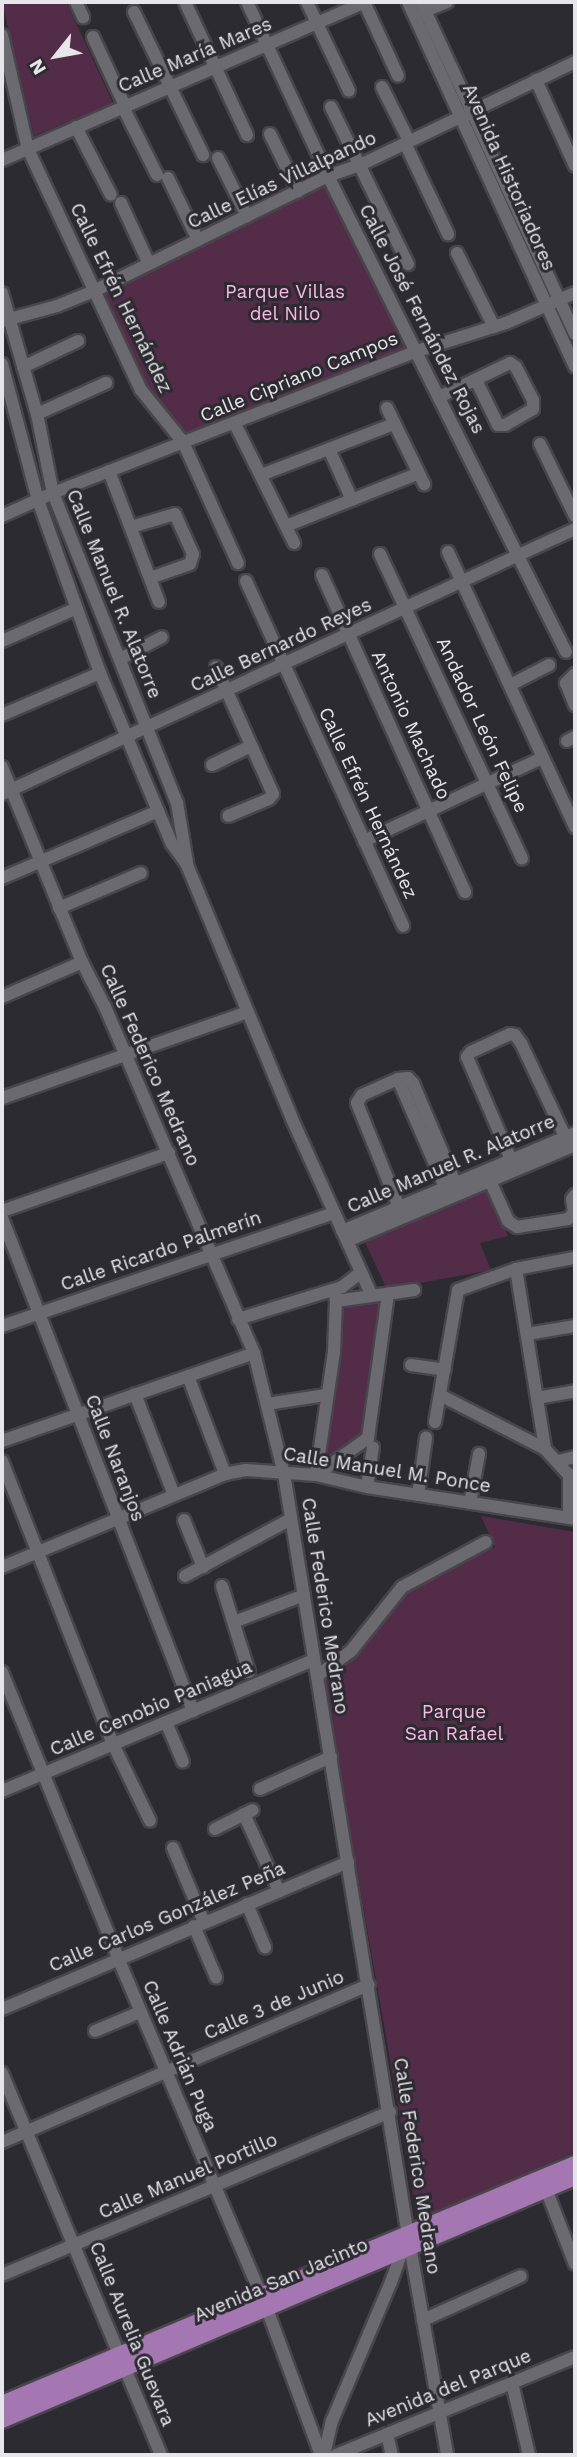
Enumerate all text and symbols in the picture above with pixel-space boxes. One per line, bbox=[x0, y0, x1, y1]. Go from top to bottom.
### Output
street label: Calle María Mares bbox=[115, 12, 275, 98]
north arrow bbox=[21, 21, 91, 91]
text: N bbox=[24, 55, 51, 79]
street label: Avenida Historiadores bbox=[457, 80, 561, 274]
street label: Calle Elías Villalpando bbox=[184, 126, 380, 234]
street label: Calle Efrén Hernández bbox=[65, 199, 177, 397]
street label: Calle José Fernández Rojas bbox=[354, 200, 490, 438]
park label: Parque Villas del Nilo bbox=[225, 281, 345, 325]
street label: Calle Cipriano Campos bbox=[197, 327, 401, 427]
street label: Calle Manuel R. Alatorre bbox=[61, 485, 167, 703]
street label: Calle Bernardo Reyes bbox=[187, 593, 375, 697]
street label: Andador León Felipe bbox=[431, 633, 533, 817]
street label: Antonio Machado bbox=[367, 647, 455, 803]
street label: Calle Efrén Hernández bbox=[314, 704, 422, 902]
street label: Calle Federico Medrano bbox=[95, 960, 205, 1170]
street label: Calle Manuel R. Alatorre bbox=[343, 1110, 559, 1218]
street label: Calle Ricardo Palmerín bbox=[58, 1206, 264, 1296]
street label: Calle Naranjos bbox=[80, 1391, 150, 1525]
street label: Calle Manuel M. Ponce bbox=[281, 1442, 493, 1498]
street label: Calle Federico Medrano bbox=[297, 1496, 353, 1716]
street label: Calle Cenobio Paniagua bbox=[47, 1655, 255, 1761]
park label: Parque San Rafael bbox=[405, 1701, 503, 1745]
street label: Calle Carlos González Peña bbox=[46, 1857, 288, 1977]
street label: Calle 3 de Junio bbox=[200, 1965, 348, 2045]
street label: Calle Adrián Puga bbox=[138, 1976, 222, 2136]
street label: Calle Federico Medrano bbox=[389, 2056, 445, 2276]
street label: Calle Manuel Portillo bbox=[95, 2128, 281, 2224]
street label: Avenida San Jacinto bbox=[190, 2233, 372, 2327]
street label: Calle Aurelia Guevara bbox=[84, 2238, 180, 2430]
street label: Avenida del Parque bbox=[361, 2344, 535, 2432]

